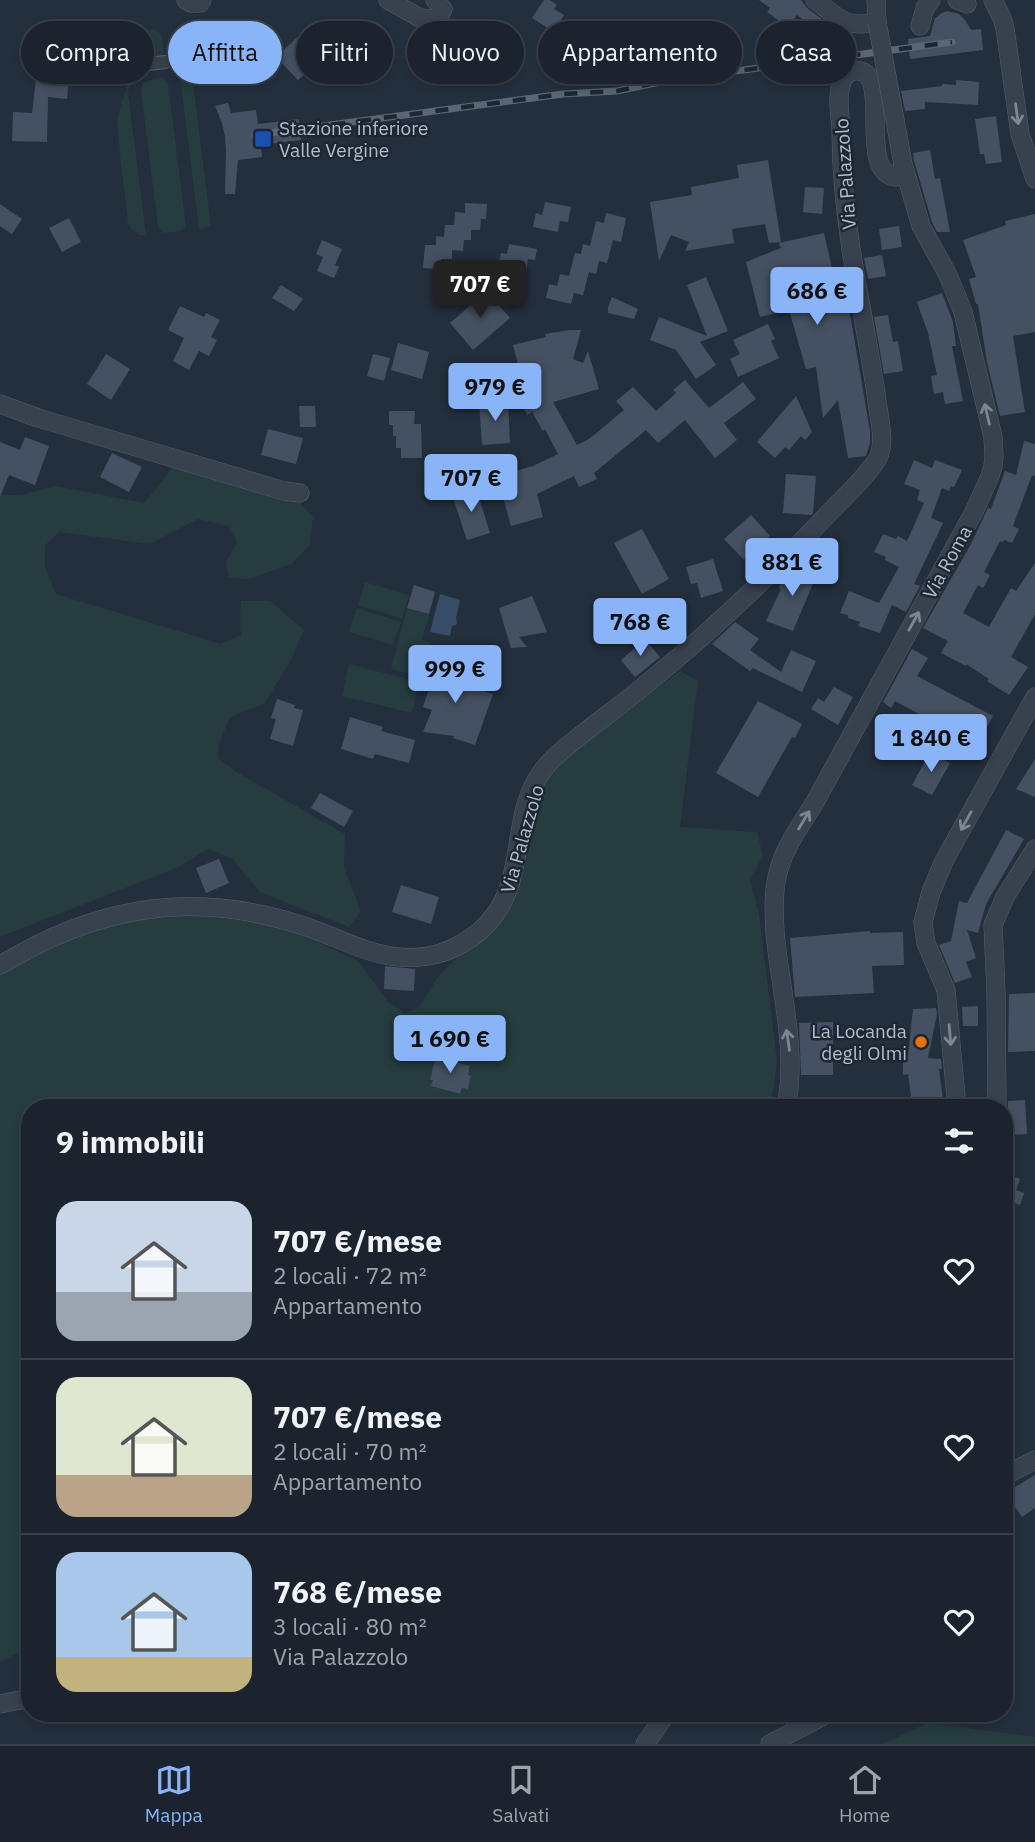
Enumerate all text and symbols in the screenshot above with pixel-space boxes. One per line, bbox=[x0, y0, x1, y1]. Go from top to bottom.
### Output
chip: Compra bbox=[21, 21, 154, 84]
chip: Affitta bbox=[168, 21, 282, 84]
chip: Filtri bbox=[296, 21, 393, 84]
chip: Nuovo bbox=[407, 21, 524, 84]
chip: Appartamento bbox=[538, 21, 742, 84]
chip: Casa bbox=[756, 21, 856, 84]
one-way arrow bbox=[1010, 102, 1023, 125]
place label: Stazione inferiore Valle Vergine bbox=[279, 116, 429, 162]
street label: Via Palazzolo bbox=[829, 117, 861, 231]
marker: Stazione inferiore Valle Vergine bbox=[253, 129, 273, 149]
pin: 707 € bbox=[431, 260, 529, 320]
text: 707 € bbox=[449, 268, 511, 298]
pin: 686 € bbox=[768, 268, 866, 327]
text: 686 € bbox=[786, 275, 848, 305]
pin: 979 € bbox=[446, 364, 544, 423]
text: 979 € bbox=[464, 371, 526, 401]
one-way arrow bbox=[980, 403, 994, 426]
pin: 707 € bbox=[422, 454, 520, 514]
text: 707 € bbox=[440, 462, 502, 492]
street label: Via Roma bbox=[917, 521, 977, 603]
pin: 881 € bbox=[743, 538, 841, 598]
text: 881 € bbox=[761, 546, 823, 576]
pin: 768 € bbox=[591, 598, 689, 658]
text: 768 € bbox=[609, 606, 671, 636]
one-way arrow bbox=[908, 611, 921, 632]
pin: 999 € bbox=[406, 646, 504, 705]
text: 999 € bbox=[424, 653, 486, 683]
pin: 1 840 € bbox=[866, 714, 996, 774]
text: 1 840 € bbox=[891, 722, 971, 752]
street label: Via Palazzolo bbox=[495, 782, 549, 896]
one-way arrow bbox=[797, 811, 811, 831]
one-way arrow bbox=[959, 811, 973, 831]
pin: 1 690 € bbox=[385, 1016, 515, 1075]
place label: La Locanda degli Olmi bbox=[811, 1019, 907, 1065]
text: 1 690 € bbox=[410, 1023, 490, 1053]
one-way arrow bbox=[943, 1023, 956, 1046]
one-way arrow bbox=[782, 1029, 795, 1052]
marker: La Locanda degli Olmi bbox=[913, 1034, 929, 1050]
text: 9 immobili bbox=[56, 1122, 205, 1161]
icon: filters bbox=[940, 1122, 978, 1160]
text: 707 €/mese bbox=[273, 1221, 442, 1260]
icon: home bbox=[112, 1229, 196, 1313]
icon: heart bbox=[940, 1252, 978, 1290]
text: 2 locali · 72 m² bbox=[273, 1260, 427, 1290]
text: Appartamento bbox=[273, 1290, 422, 1320]
text: 707 €/mese bbox=[273, 1397, 442, 1436]
icon: home bbox=[112, 1405, 196, 1489]
icon: heart bbox=[940, 1428, 978, 1466]
text: 2 locali · 70 m² bbox=[273, 1436, 427, 1466]
text: Appartamento bbox=[273, 1466, 422, 1496]
text: 768 €/mese bbox=[273, 1572, 442, 1611]
icon: home bbox=[112, 1580, 196, 1664]
icon: heart bbox=[940, 1603, 978, 1641]
text: 3 locali · 80 m² bbox=[273, 1611, 427, 1641]
text: Via Palazzolo bbox=[273, 1641, 408, 1671]
tab: Mappa bbox=[145, 1761, 203, 1827]
tab: Salvati bbox=[492, 1761, 549, 1827]
tab: Home bbox=[839, 1761, 890, 1827]

